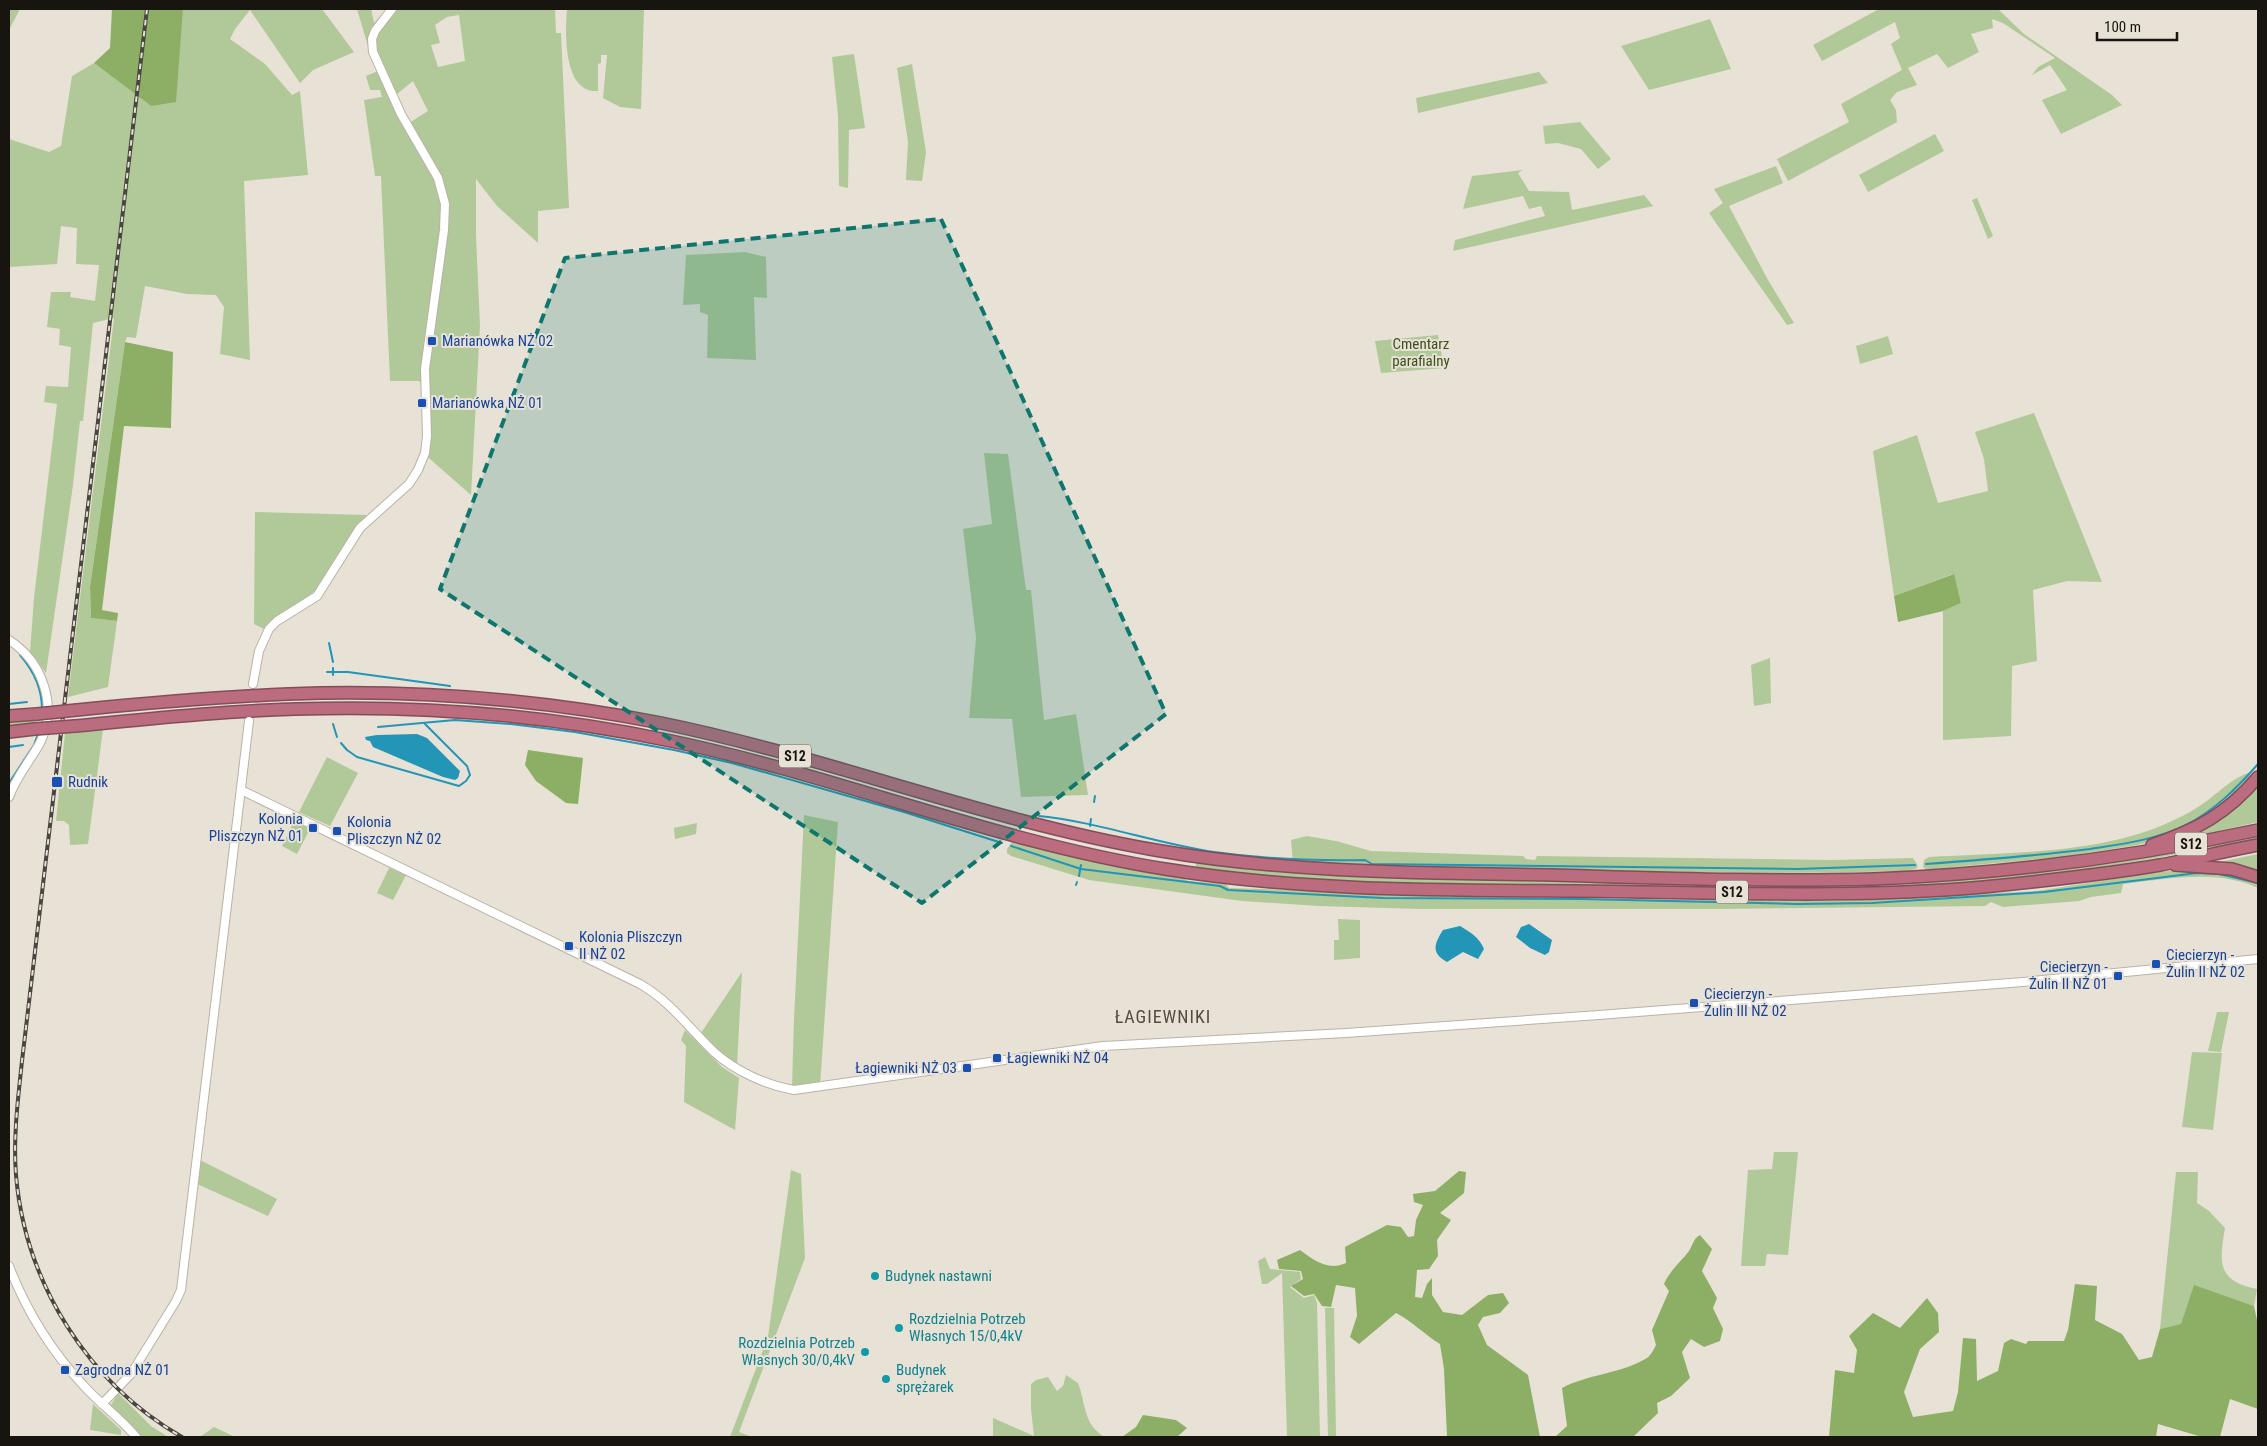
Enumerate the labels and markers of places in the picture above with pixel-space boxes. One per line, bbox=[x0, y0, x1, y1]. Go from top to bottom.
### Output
place label: Marianówka NŻ 02 bbox=[442, 332, 553, 350]
marker: Marianówka NŻ 02 bbox=[426, 335, 438, 347]
place label: Marianówka NŻ 01 bbox=[432, 394, 543, 412]
marker: Marianówka NŻ 01 bbox=[416, 397, 428, 409]
place label: Rudnik bbox=[68, 773, 108, 791]
marker: Rudnik bbox=[50, 775, 64, 789]
place label: Kolonia Pliszczyn NŻ 01 bbox=[209, 810, 303, 845]
place label: Kolonia Pliszczyn NŻ 02 bbox=[347, 813, 441, 848]
marker: Kolonia Pliszczyn NŻ 01 bbox=[307, 822, 319, 834]
marker: Kolonia Pliszczyn NŻ 02 bbox=[331, 825, 343, 837]
place label: Kolonia Pliszczyn II NŻ 02 bbox=[579, 928, 682, 963]
marker: Kolonia Pliszczyn II NŻ 02 bbox=[563, 940, 575, 952]
place label: Ciecierzyn - Żulin II NŻ 02 bbox=[2166, 946, 2245, 981]
place label: Ciecierzyn - Żulin II NŻ 01 bbox=[2029, 958, 2108, 993]
marker: Ciecierzyn - Żulin II NŻ 02 bbox=[2150, 958, 2162, 970]
marker: Ciecierzyn - Żulin II NŻ 01 bbox=[2112, 970, 2124, 982]
place label: Ciecierzyn - Żulin III NŻ 02 bbox=[1704, 985, 1787, 1020]
marker: Ciecierzyn - Żulin III NŻ 02 bbox=[1688, 997, 1700, 1009]
place label: Łagiewniki NŻ 04 bbox=[1007, 1049, 1109, 1067]
marker: Łagiewniki NŻ 04 bbox=[991, 1052, 1003, 1064]
place label: Łagiewniki NŻ 03 bbox=[855, 1059, 957, 1077]
marker: Łagiewniki NŻ 03 bbox=[961, 1062, 973, 1074]
place label: Budynek nastawni bbox=[885, 1267, 992, 1285]
marker: Budynek nastawni bbox=[869, 1270, 881, 1282]
place label: Rozdzielnia Potrzeb Własnych 15/0,4kV bbox=[909, 1310, 1026, 1345]
marker: Rozdzielnia Potrzeb Własnych 15/0,4kV bbox=[893, 1322, 905, 1334]
place label: Rozdzielnia Potrzeb Własnych 30/0,4kV bbox=[738, 1334, 856, 1369]
marker: Rozdzielnia Potrzeb Własnych 30/0,4kV bbox=[859, 1346, 871, 1358]
place label: Zagrodna NŻ 01 bbox=[75, 1361, 170, 1379]
place label: Budynek sprężarek bbox=[896, 1361, 954, 1396]
marker: Zagrodna NŻ 01 bbox=[59, 1364, 71, 1376]
marker: Budynek sprężarek bbox=[880, 1373, 892, 1385]

